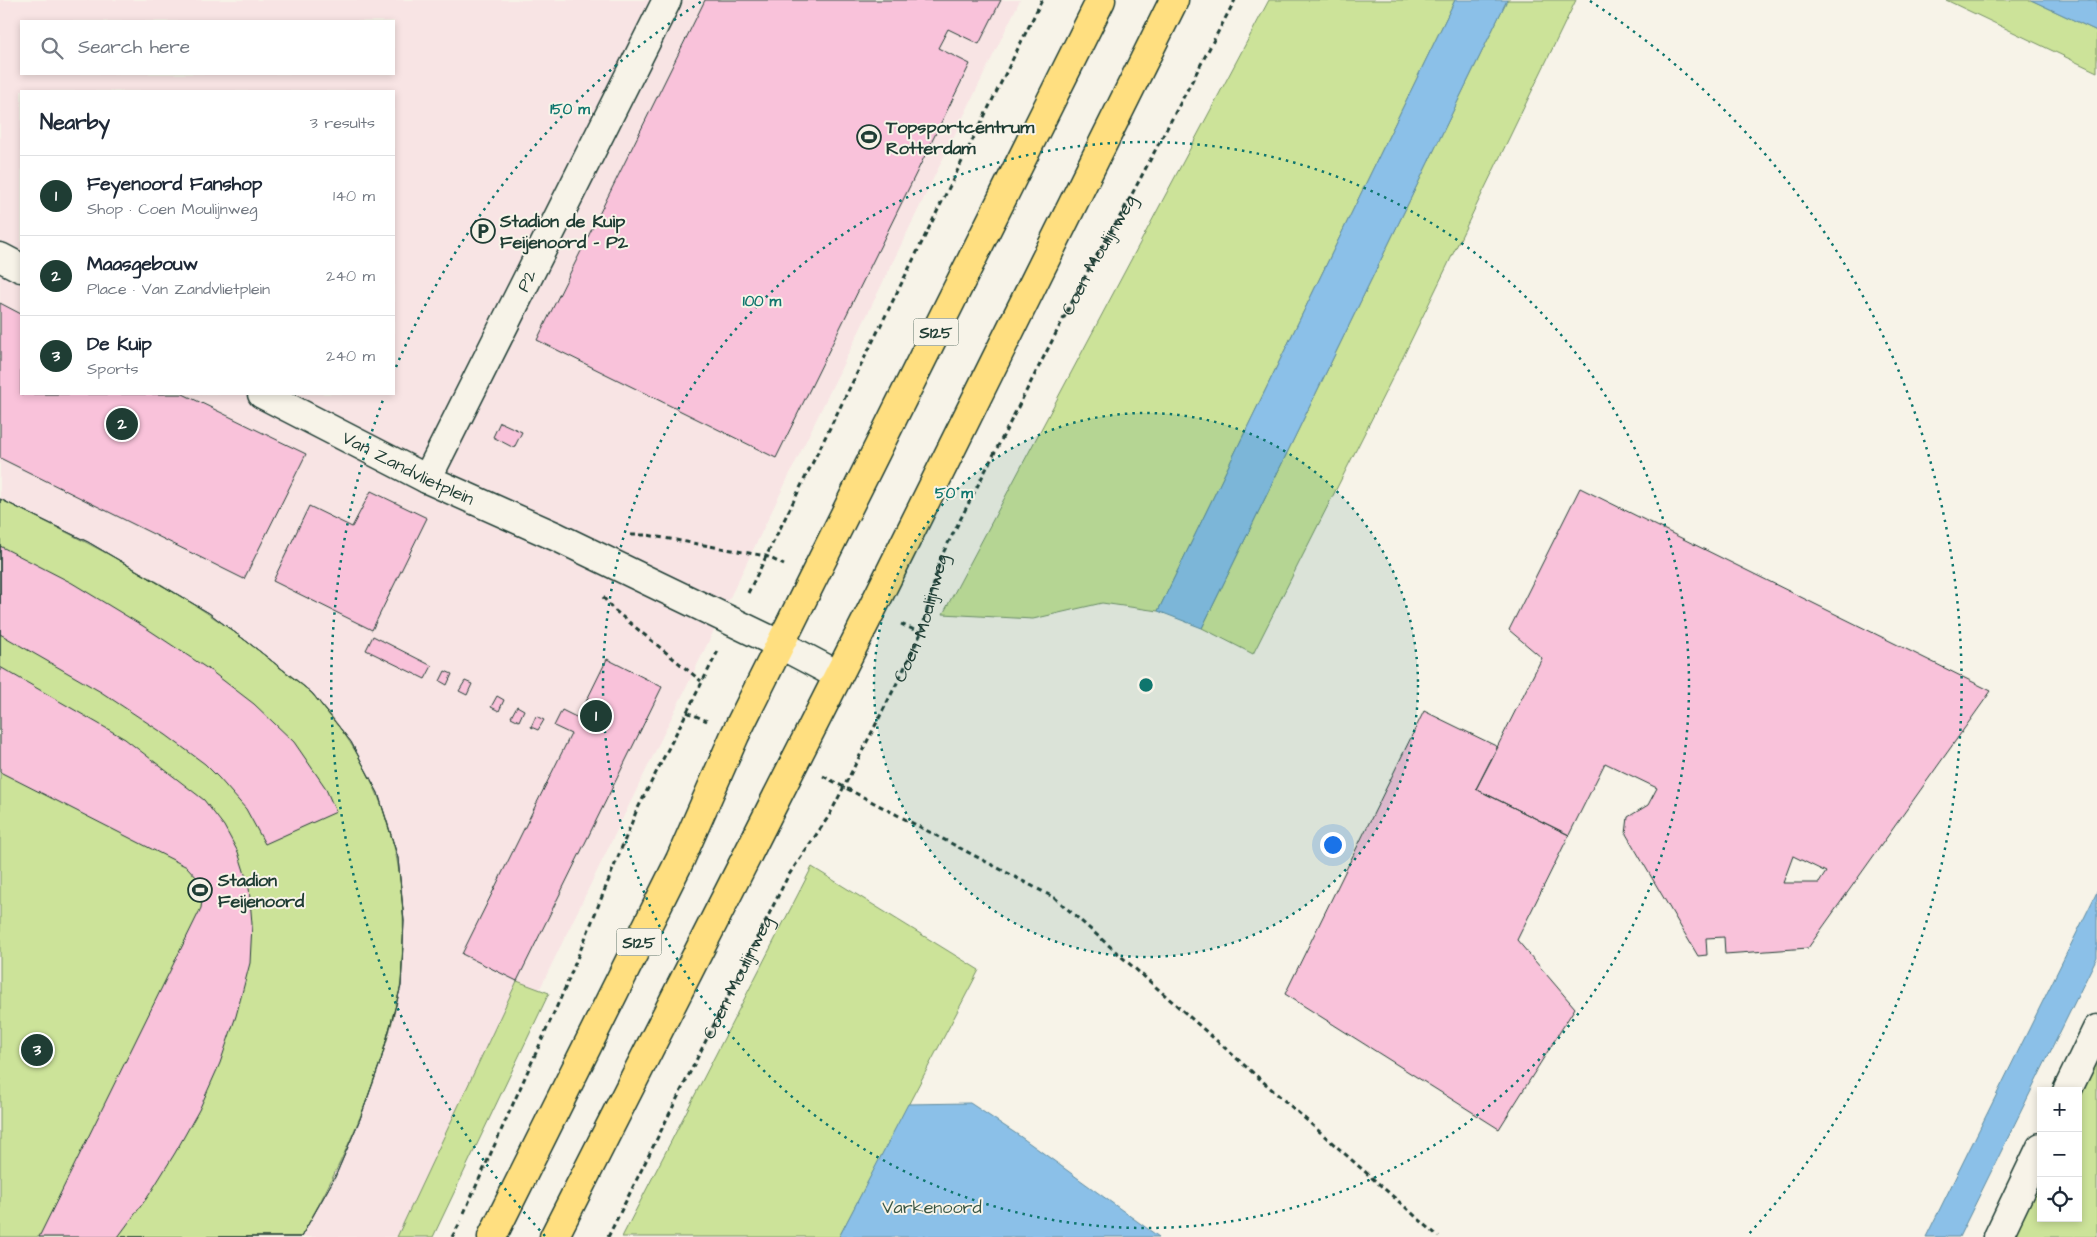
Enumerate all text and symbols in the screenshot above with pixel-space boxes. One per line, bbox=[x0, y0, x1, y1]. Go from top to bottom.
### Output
search box bbox=[20, 20, 395, 75]
icon: search bbox=[38, 34, 66, 62]
text: Search here bbox=[78, 34, 190, 61]
text: 150 m bbox=[550, 99, 590, 120]
text: Nearby bbox=[40, 108, 110, 137]
text: 3 results bbox=[310, 112, 375, 134]
place label: Topsportcentrum Rotterdam bbox=[885, 115, 1035, 161]
sports icon: Topsportcentrum Rotterdam bbox=[856, 124, 882, 150]
text: Feyenoord Fanshop bbox=[87, 171, 262, 198]
text: 1 bbox=[55, 185, 57, 207]
text: 140 m bbox=[333, 185, 375, 207]
street label: Coen Moulijnweg bbox=[1055, 191, 1143, 320]
text: Shop · Coen Moulijnweg bbox=[87, 198, 258, 220]
place label: Stadion de Kuip Feijenoord - P2 bbox=[499, 209, 629, 255]
parking icon: Stadion de Kuip Feijenoord - P2 bbox=[470, 218, 496, 244]
text: Maasgebouw bbox=[87, 251, 198, 278]
text: 2 bbox=[51, 265, 61, 287]
text: 240 m bbox=[326, 265, 375, 287]
street label: P2 bbox=[511, 265, 543, 296]
text: Place · Van Zandvlietplein bbox=[87, 278, 270, 300]
text: 100 m bbox=[743, 291, 782, 312]
road number: S125 bbox=[914, 318, 958, 346]
text: De Kuip bbox=[87, 331, 152, 358]
text: 3 bbox=[52, 345, 60, 367]
text: 240 m bbox=[326, 345, 375, 367]
text: Sports bbox=[87, 358, 139, 380]
pin: 2 bbox=[106, 405, 138, 443]
street label: Van Zandvlietplein bbox=[338, 425, 478, 512]
text: 50 m bbox=[935, 483, 973, 504]
street label: Coen Moulijnweg bbox=[887, 551, 955, 686]
centre of rings bbox=[1137, 676, 1155, 694]
pin: 1 bbox=[580, 697, 612, 735]
your location bbox=[1320, 832, 1346, 858]
place label: Stadion Feijenoord bbox=[217, 868, 305, 914]
sports icon: Stadion Feijenoord bbox=[187, 877, 213, 903]
street label: Coen Moulijnweg bbox=[697, 912, 780, 1043]
road number: S125 bbox=[616, 929, 662, 956]
pin: 3 bbox=[21, 1031, 53, 1069]
map controls bbox=[2037, 1087, 2082, 1222]
button: + bbox=[2037, 1087, 2082, 1132]
button: − bbox=[2037, 1132, 2082, 1177]
button: locate bbox=[2037, 1177, 2082, 1222]
park label: Varkenoord bbox=[882, 1195, 982, 1220]

